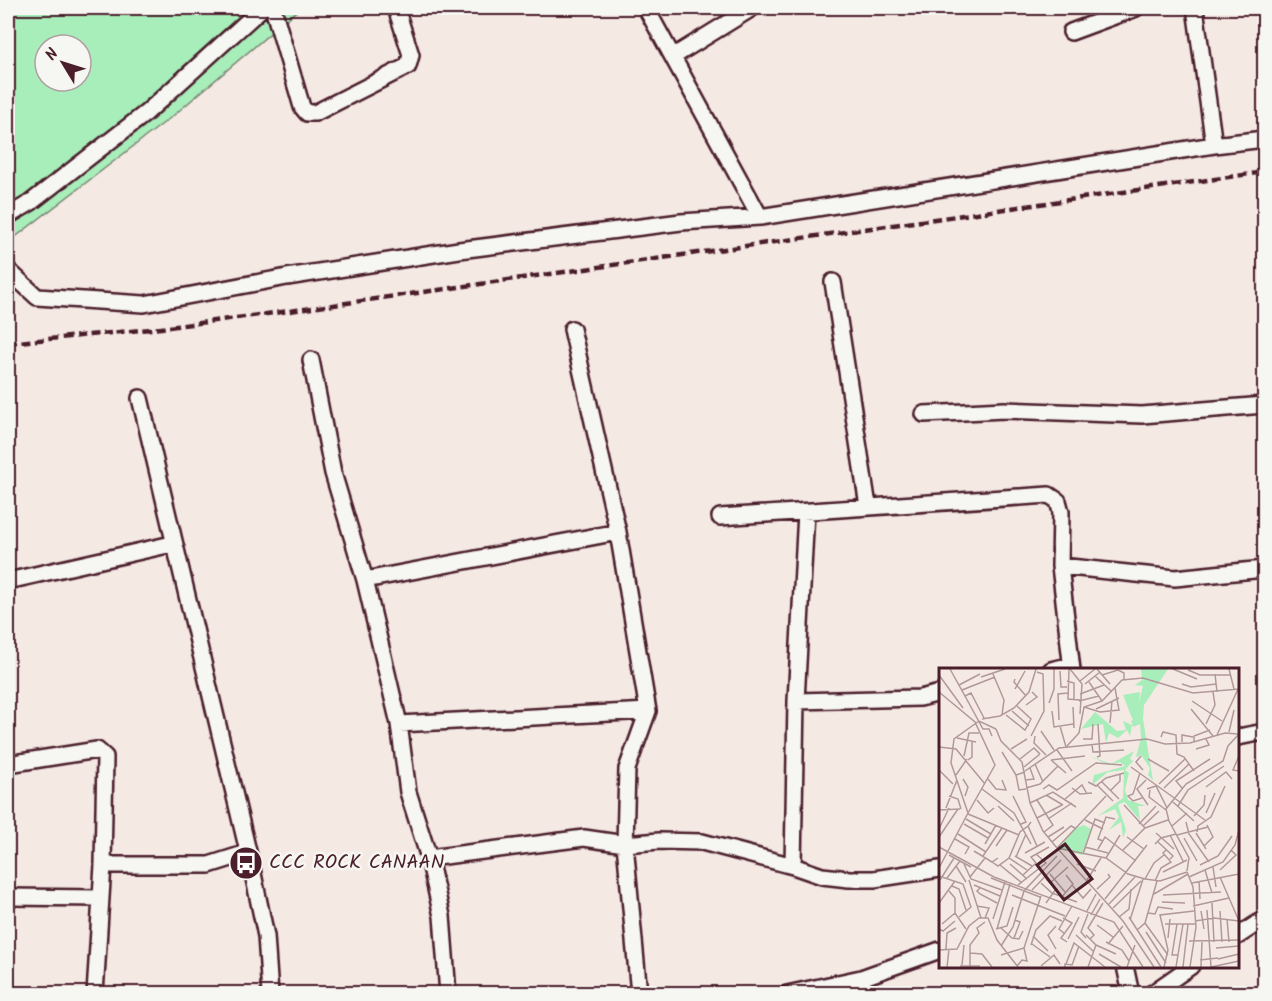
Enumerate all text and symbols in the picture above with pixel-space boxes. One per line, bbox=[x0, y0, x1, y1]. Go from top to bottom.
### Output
north arrow bbox=[33, 33, 93, 93]
text: N bbox=[39, 43, 65, 66]
inset map bbox=[939, 668, 1239, 968]
bus stop icon: CCC ROCK CANAAN bbox=[228, 845, 264, 881]
place label: CCC ROCK CANAAN bbox=[269, 847, 444, 879]

